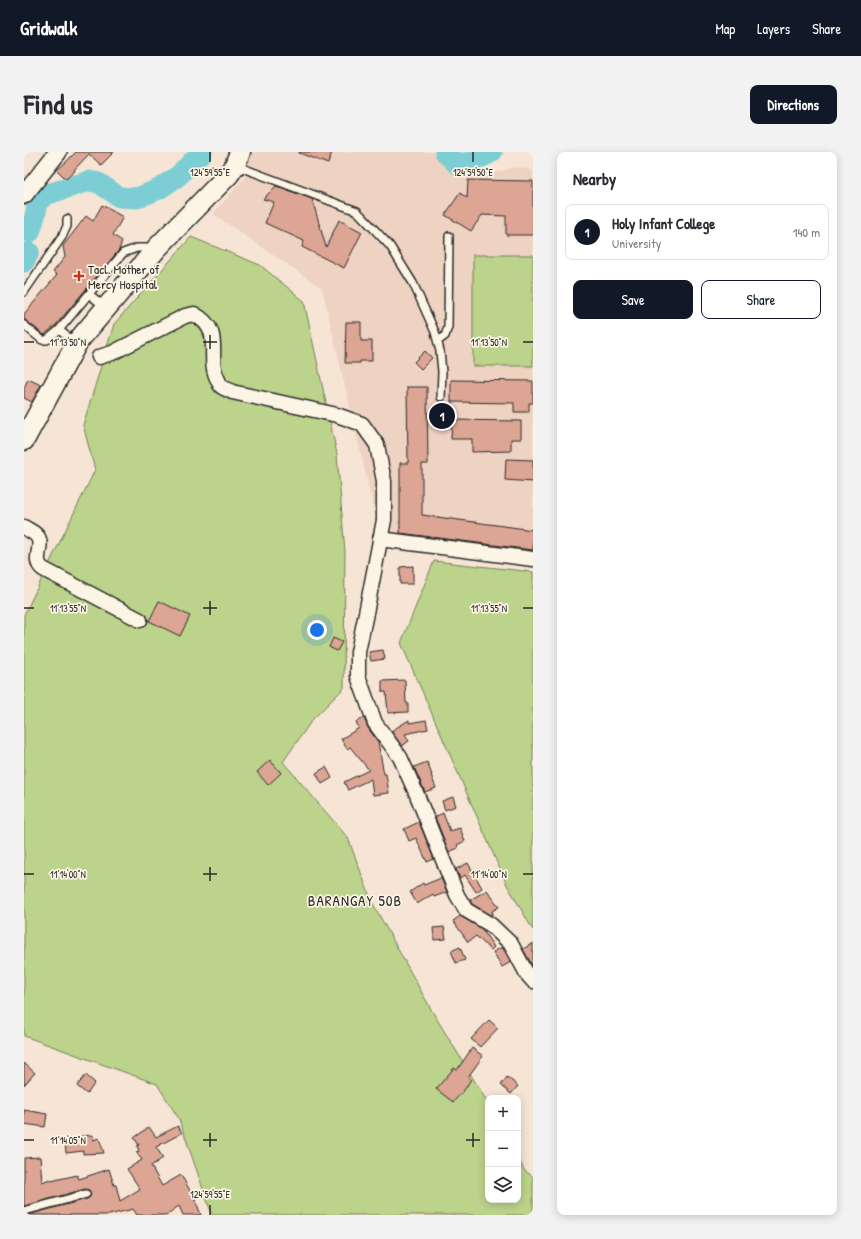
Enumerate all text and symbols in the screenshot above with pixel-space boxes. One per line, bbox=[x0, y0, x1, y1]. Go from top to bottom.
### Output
text: Gridwalk bbox=[20, 15, 77, 41]
text: Map bbox=[715, 19, 735, 38]
text: Layers bbox=[757, 19, 790, 38]
text: Share bbox=[812, 19, 841, 38]
text: Find us bbox=[24, 85, 93, 123]
button: Directions bbox=[750, 85, 837, 124]
text: 124°59'55"E bbox=[190, 166, 230, 179]
text: 124°59'50"E bbox=[453, 166, 494, 179]
text: Nearby bbox=[573, 167, 616, 190]
text: Holy Infant College bbox=[612, 213, 715, 234]
text: 1 bbox=[585, 223, 589, 241]
text: 140 m bbox=[793, 223, 820, 241]
text: University bbox=[612, 234, 661, 252]
place label: Tacl. Mother of Mercy Hospital bbox=[88, 260, 160, 293]
marker: Tacl. Mother of Mercy Hospital bbox=[73, 270, 85, 282]
button: Save bbox=[573, 280, 693, 319]
button: Share bbox=[701, 280, 821, 319]
text: 11°13'50"N bbox=[50, 336, 86, 349]
text: 11°13'50"N bbox=[471, 336, 507, 349]
pin: 1 bbox=[429, 401, 455, 431]
text: 11°13'55"N bbox=[50, 602, 86, 615]
text: 11°13'55"N bbox=[471, 602, 507, 615]
your location bbox=[307, 620, 327, 640]
text: 11°14'00"N bbox=[50, 868, 86, 881]
text: 11°14'00"N bbox=[471, 868, 507, 881]
district label: BARANGAY 50B bbox=[308, 890, 402, 911]
map controls bbox=[485, 1095, 521, 1203]
button: + bbox=[485, 1095, 521, 1131]
button: − bbox=[485, 1131, 521, 1167]
text: 11°14'05"N bbox=[50, 1134, 86, 1147]
button: layers bbox=[485, 1167, 521, 1203]
text: 124°59'55"E bbox=[190, 1188, 230, 1201]

